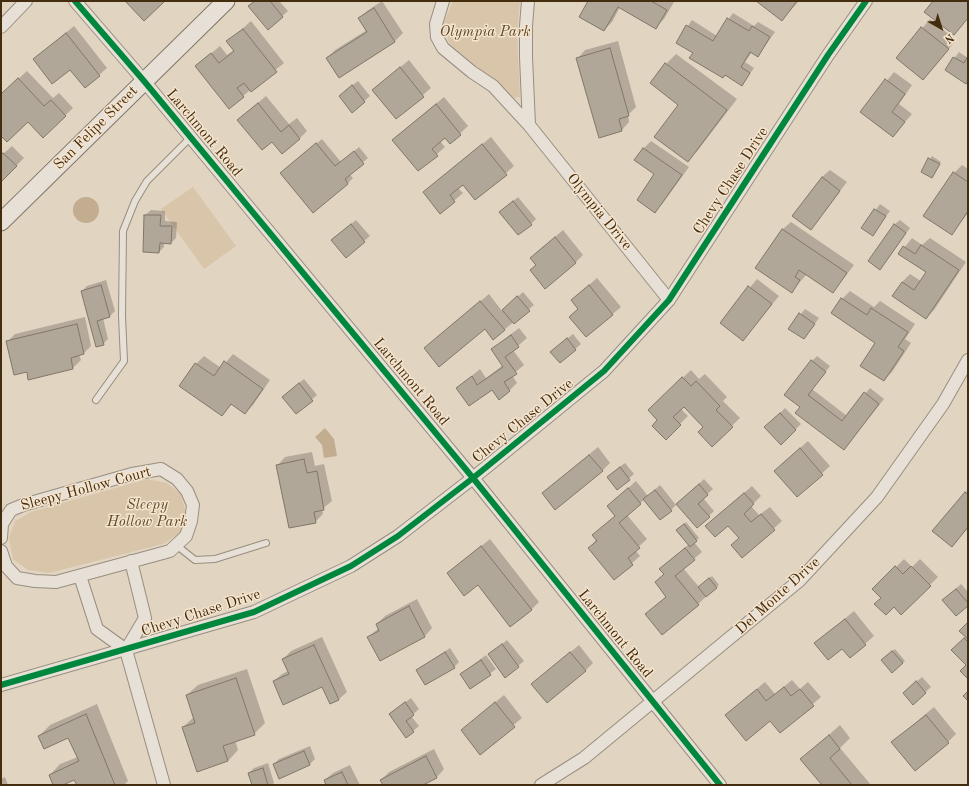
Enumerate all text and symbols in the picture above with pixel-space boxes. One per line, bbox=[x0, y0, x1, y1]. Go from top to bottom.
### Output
north arrow bbox=[921, 8, 961, 48]
park label: Olympia Park bbox=[439, 23, 531, 41]
text: N bbox=[942, 31, 956, 45]
street label: San Felipe Street bbox=[50, 82, 142, 174]
street label: Larchmont Road bbox=[162, 86, 246, 180]
street label: Chevy Chase Drive bbox=[690, 124, 772, 238]
street label: Olympia Drive bbox=[562, 170, 636, 254]
street label: Larchmont Road bbox=[369, 335, 453, 429]
street label: Chevy Chase Drive bbox=[469, 375, 577, 467]
street label: Sleepy Hollow Court bbox=[19, 463, 153, 515]
park label: Sleepy Hollow Park bbox=[107, 496, 187, 531]
street label: Del Monte Drive bbox=[732, 553, 824, 639]
street label: Chevy Chase Drive bbox=[139, 585, 263, 641]
street label: Larchmont Road bbox=[574, 586, 656, 682]

